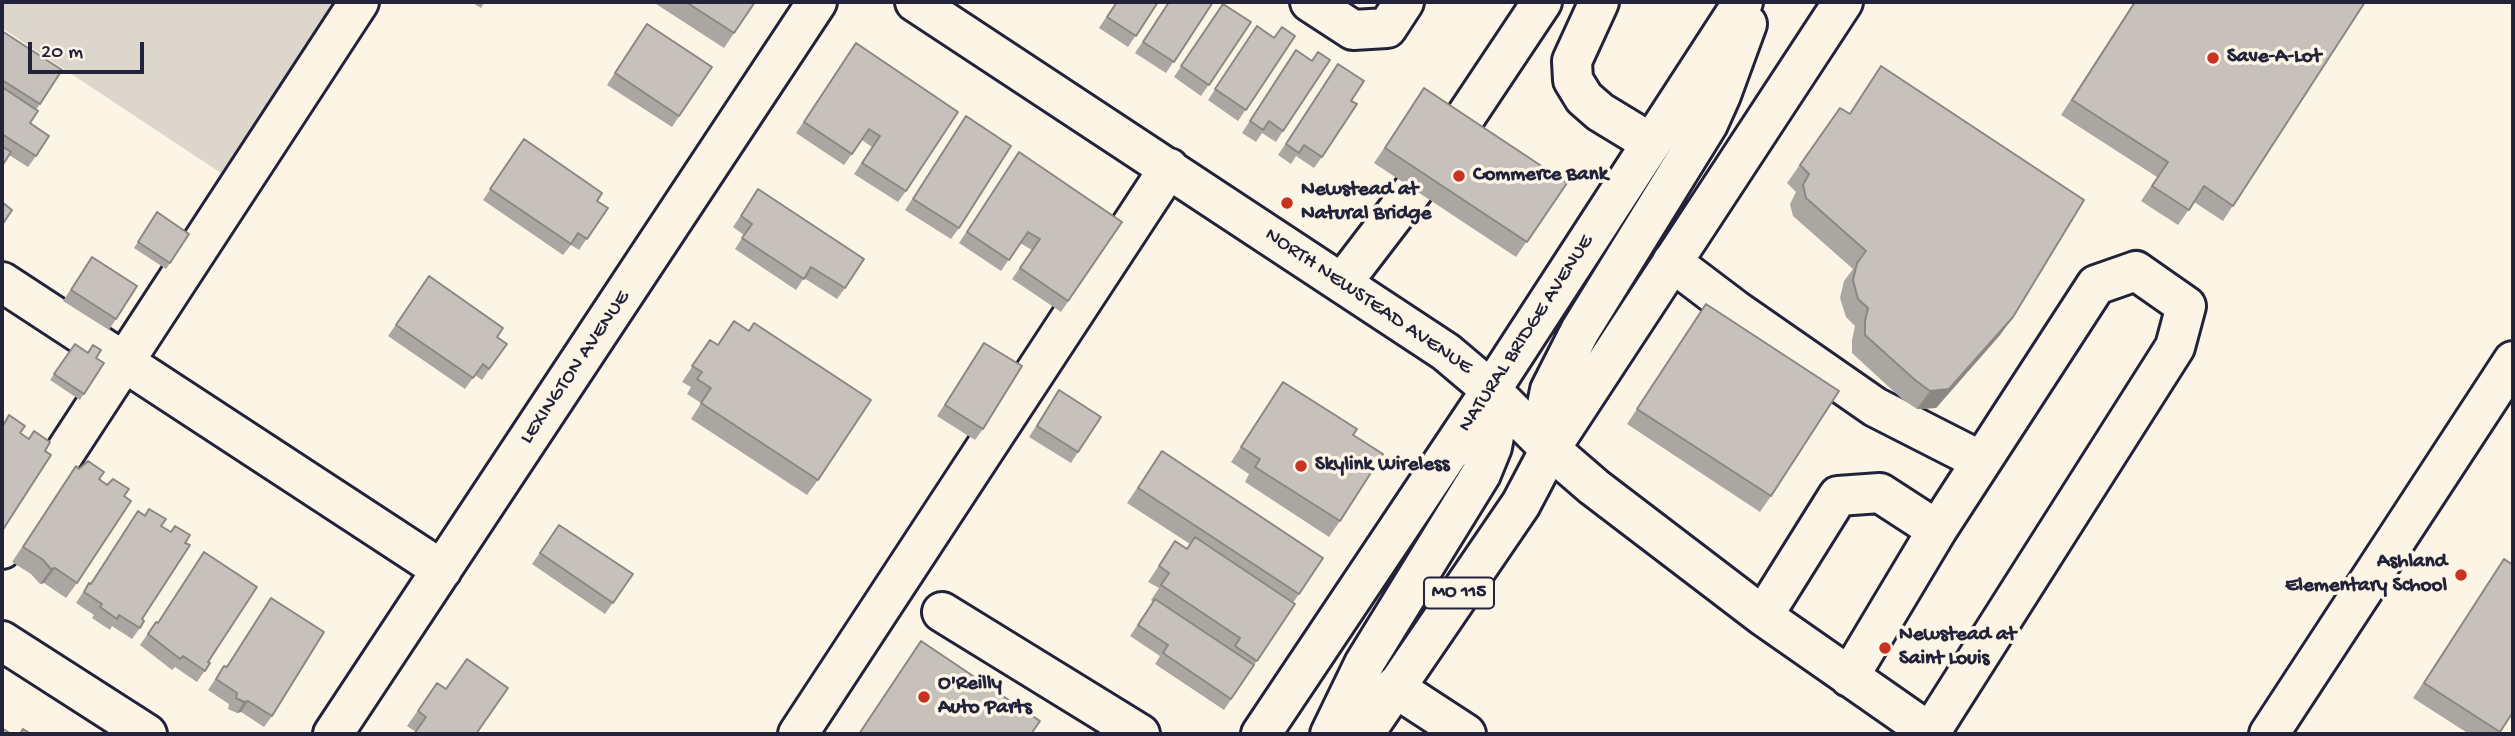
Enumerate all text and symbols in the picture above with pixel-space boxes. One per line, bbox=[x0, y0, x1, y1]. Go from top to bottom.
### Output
scale bar bbox=[32, 28, 147, 72]
text: 20 m bbox=[41, 41, 83, 66]
place label: Save-A-Lot bbox=[2227, 45, 2321, 71]
marker: Save-A-Lot bbox=[2205, 50, 2221, 66]
place label: Commerce Bank bbox=[1473, 163, 1608, 189]
marker: Commerce Bank bbox=[1451, 168, 1467, 184]
place label: Newstead at Natural Bridge bbox=[1301, 178, 1431, 228]
marker: Newstead at Natural Bridge bbox=[1279, 195, 1295, 211]
street label: NORTH NEWSTEAD AVENUE bbox=[1259, 223, 1477, 381]
street label: NATURAL BRIDGE AVENUE bbox=[1454, 231, 1600, 437]
street label: LEXINGTON AVENUE bbox=[515, 287, 637, 449]
place label: Skylink Wireless bbox=[1315, 453, 1450, 479]
marker: Skylink Wireless bbox=[1293, 458, 1309, 474]
place label: Ashland Elementary School bbox=[2285, 550, 2447, 600]
marker: Ashland Elementary School bbox=[2453, 567, 2469, 583]
road number: MO 115 bbox=[1424, 578, 1494, 608]
place label: Newstead at Saint Louis bbox=[1899, 623, 2016, 673]
marker: Newstead at Saint Louis bbox=[1877, 640, 1893, 656]
place label: O'Reilly Auto Parts bbox=[938, 672, 1032, 722]
marker: O'Reilly Auto Parts bbox=[916, 689, 932, 705]

